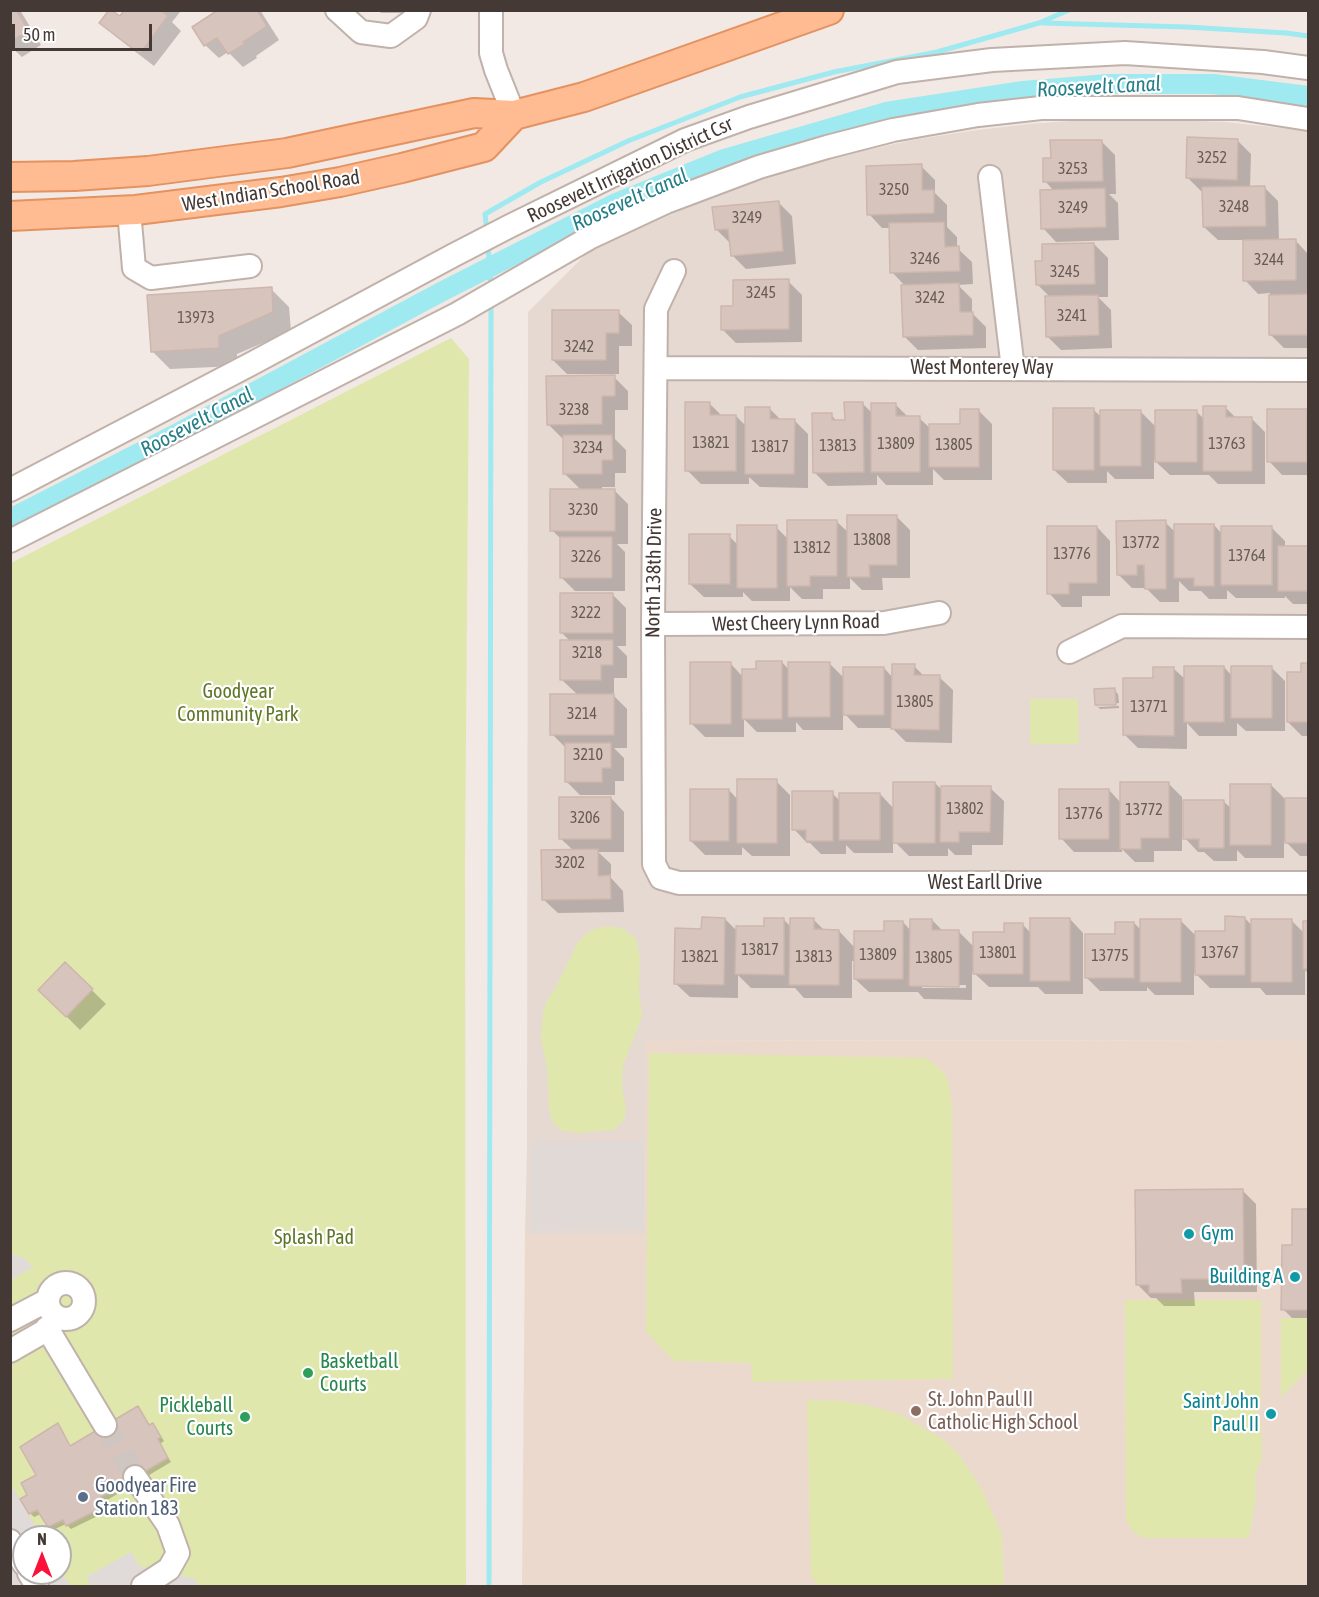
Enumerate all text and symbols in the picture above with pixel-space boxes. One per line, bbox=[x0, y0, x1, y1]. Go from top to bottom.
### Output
scale bar bbox=[15, 12, 154, 50]
text: 50 m bbox=[23, 24, 55, 45]
water label: Roosevelt Canal bbox=[1036, 71, 1162, 103]
street label: Roosevelt Irrigation District Csr bbox=[523, 112, 737, 228]
house number: 3252 bbox=[1197, 148, 1227, 168]
house number: 3253 bbox=[1058, 159, 1088, 179]
water label: Roosevelt Canal bbox=[568, 163, 692, 237]
street label: West Indian School Road bbox=[180, 165, 362, 217]
house number: 3250 bbox=[879, 180, 909, 200]
house number: 3248 bbox=[1219, 197, 1249, 217]
house number: 3249 bbox=[1058, 198, 1088, 218]
house number: 3249 bbox=[732, 208, 762, 228]
house number: 3246 bbox=[910, 249, 940, 269]
house number: 3244 bbox=[1254, 250, 1284, 270]
house number: 3245 bbox=[1050, 262, 1080, 282]
house number: 3245 bbox=[746, 283, 776, 303]
house number: 3242 bbox=[915, 288, 945, 308]
house number: 3241 bbox=[1057, 306, 1087, 326]
house number: 13973 bbox=[177, 308, 215, 328]
house number: 3242 bbox=[564, 337, 594, 357]
street label: West Monterey Way bbox=[911, 356, 1053, 380]
water label: Roosevelt Canal bbox=[136, 382, 258, 462]
house number: 3238 bbox=[559, 400, 589, 420]
house number: 13821 bbox=[692, 433, 730, 453]
house number: 13809 bbox=[877, 434, 915, 454]
house number: 13763 bbox=[1208, 434, 1246, 454]
house number: 13805 bbox=[935, 435, 973, 455]
house number: 13813 bbox=[819, 436, 857, 456]
house number: 13817 bbox=[751, 437, 789, 457]
house number: 3234 bbox=[573, 438, 603, 458]
house number: 3230 bbox=[568, 500, 598, 520]
street label: North 138th Drive bbox=[641, 508, 667, 638]
house number: 13808 bbox=[853, 530, 891, 550]
house number: 13772 bbox=[1122, 533, 1160, 553]
house number: 13812 bbox=[793, 538, 831, 558]
house number: 13776 bbox=[1053, 544, 1091, 564]
house number: 13764 bbox=[1228, 546, 1266, 566]
house number: 3226 bbox=[571, 547, 601, 567]
house number: 3222 bbox=[571, 603, 601, 623]
street label: West Cheery Lynn Road bbox=[712, 610, 880, 636]
house number: 3218 bbox=[572, 643, 602, 663]
park label: Goodyear Community Park bbox=[177, 680, 299, 727]
house number: 13805 bbox=[896, 692, 934, 712]
house number: 13771 bbox=[1130, 697, 1168, 717]
house number: 3214 bbox=[567, 704, 597, 724]
house number: 3210 bbox=[573, 745, 603, 765]
house number: 13802 bbox=[946, 799, 984, 819]
house number: 13772 bbox=[1125, 800, 1163, 820]
house number: 13776 bbox=[1065, 804, 1103, 824]
house number: 3206 bbox=[570, 808, 600, 828]
house number: 3202 bbox=[555, 853, 585, 873]
street label: West Earll Drive bbox=[928, 871, 1042, 895]
house number: 13817 bbox=[741, 940, 779, 960]
house number: 13801 bbox=[979, 943, 1017, 963]
house number: 13767 bbox=[1201, 943, 1239, 963]
house number: 13809 bbox=[859, 945, 897, 965]
house number: 13775 bbox=[1091, 946, 1129, 966]
house number: 13821 bbox=[681, 947, 719, 967]
house number: 13813 bbox=[795, 947, 833, 967]
house number: 13805 bbox=[915, 948, 953, 968]
place label: Gym bbox=[1201, 1222, 1234, 1246]
park label: Splash Pad bbox=[274, 1226, 354, 1250]
marker: Gym bbox=[1182, 1227, 1196, 1241]
place label: Building A bbox=[1209, 1265, 1283, 1289]
marker: Building A bbox=[1288, 1270, 1302, 1284]
place label: Basketball Courts bbox=[320, 1350, 398, 1397]
marker: Basketball Courts bbox=[301, 1366, 315, 1380]
place label: St. John Paul II Catholic High School bbox=[928, 1388, 1078, 1435]
place label: Saint John Paul II bbox=[1183, 1390, 1259, 1437]
place label: Pickleball Courts bbox=[159, 1394, 233, 1441]
marker: St. John Paul II Catholic High School bbox=[909, 1404, 923, 1418]
marker: Saint John Paul II bbox=[1264, 1407, 1278, 1421]
marker: Pickleball Courts bbox=[238, 1410, 252, 1424]
place label: Goodyear Fire Station 183 bbox=[95, 1474, 197, 1521]
marker: Goodyear Fire Station 183 bbox=[76, 1490, 90, 1504]
north arrow bbox=[12, 1525, 72, 1585]
text: N bbox=[37, 1530, 47, 1548]

